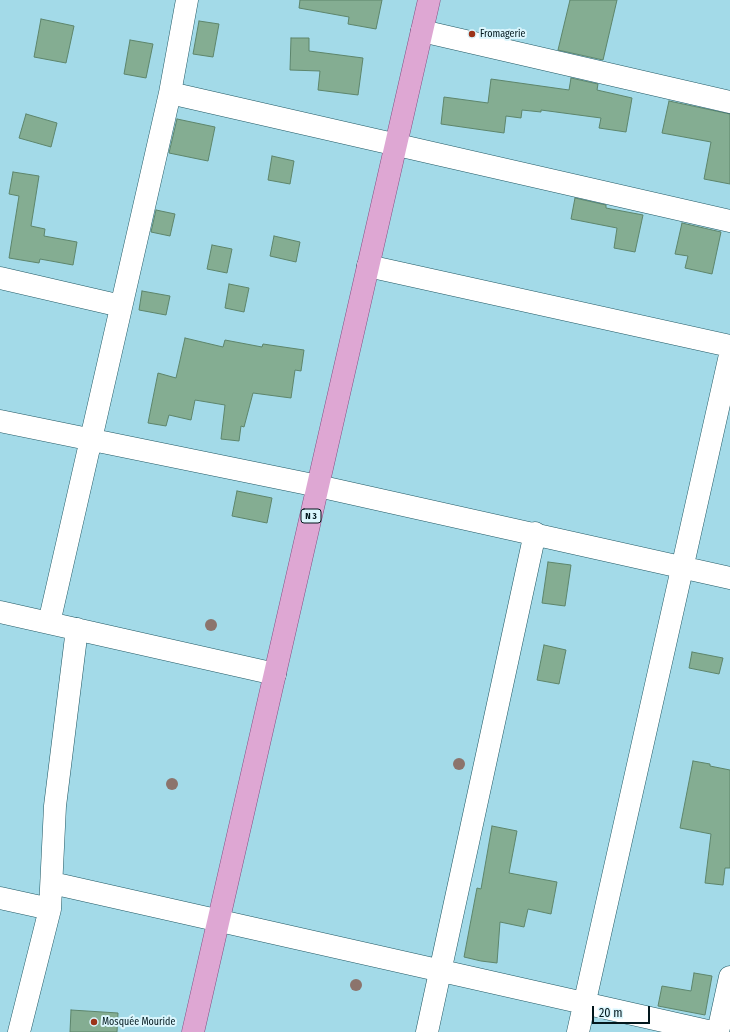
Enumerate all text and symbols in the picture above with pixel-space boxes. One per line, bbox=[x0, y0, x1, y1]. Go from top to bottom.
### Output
place label: Fromagerie bbox=[480, 28, 525, 40]
marker: Fromagerie bbox=[467, 29, 477, 39]
road number: N 3 bbox=[301, 509, 321, 523]
scale bar bbox=[594, 998, 652, 1024]
text: 20 m bbox=[599, 1006, 623, 1020]
place label: Mosquée Mouride bbox=[102, 1016, 175, 1028]
marker: Mosquée Mouride bbox=[89, 1017, 99, 1027]

